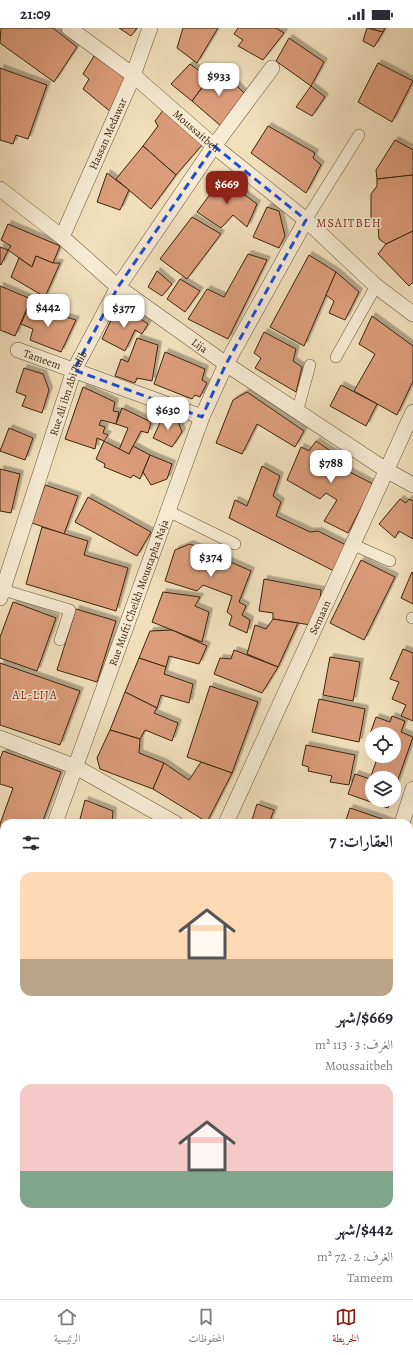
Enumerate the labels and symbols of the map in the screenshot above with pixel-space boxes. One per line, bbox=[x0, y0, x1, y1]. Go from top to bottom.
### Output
pin: $933 bbox=[195, 63, 243, 97]
street label: Hassan Medawar bbox=[86, 95, 131, 172]
street label: Moussaitbeh bbox=[170, 106, 223, 156]
pin: $669 bbox=[203, 171, 251, 205]
district label: MSAITBEH bbox=[316, 215, 382, 231]
pin: $442 bbox=[24, 294, 72, 328]
pin: $377 bbox=[100, 295, 148, 329]
street label: Lija bbox=[188, 335, 211, 357]
street label: Tameem bbox=[21, 346, 63, 373]
street label: Rue Ali ibn Abi Talib bbox=[46, 348, 91, 438]
pin: $630 bbox=[144, 397, 192, 431]
pin: $788 bbox=[307, 450, 355, 484]
street label: Rue Mufti Cheikh Moustapha Naja bbox=[105, 517, 173, 668]
pin: $374 bbox=[187, 544, 235, 578]
street label: Semaan bbox=[306, 598, 334, 637]
district label: AL-LIJA bbox=[11, 687, 58, 703]

